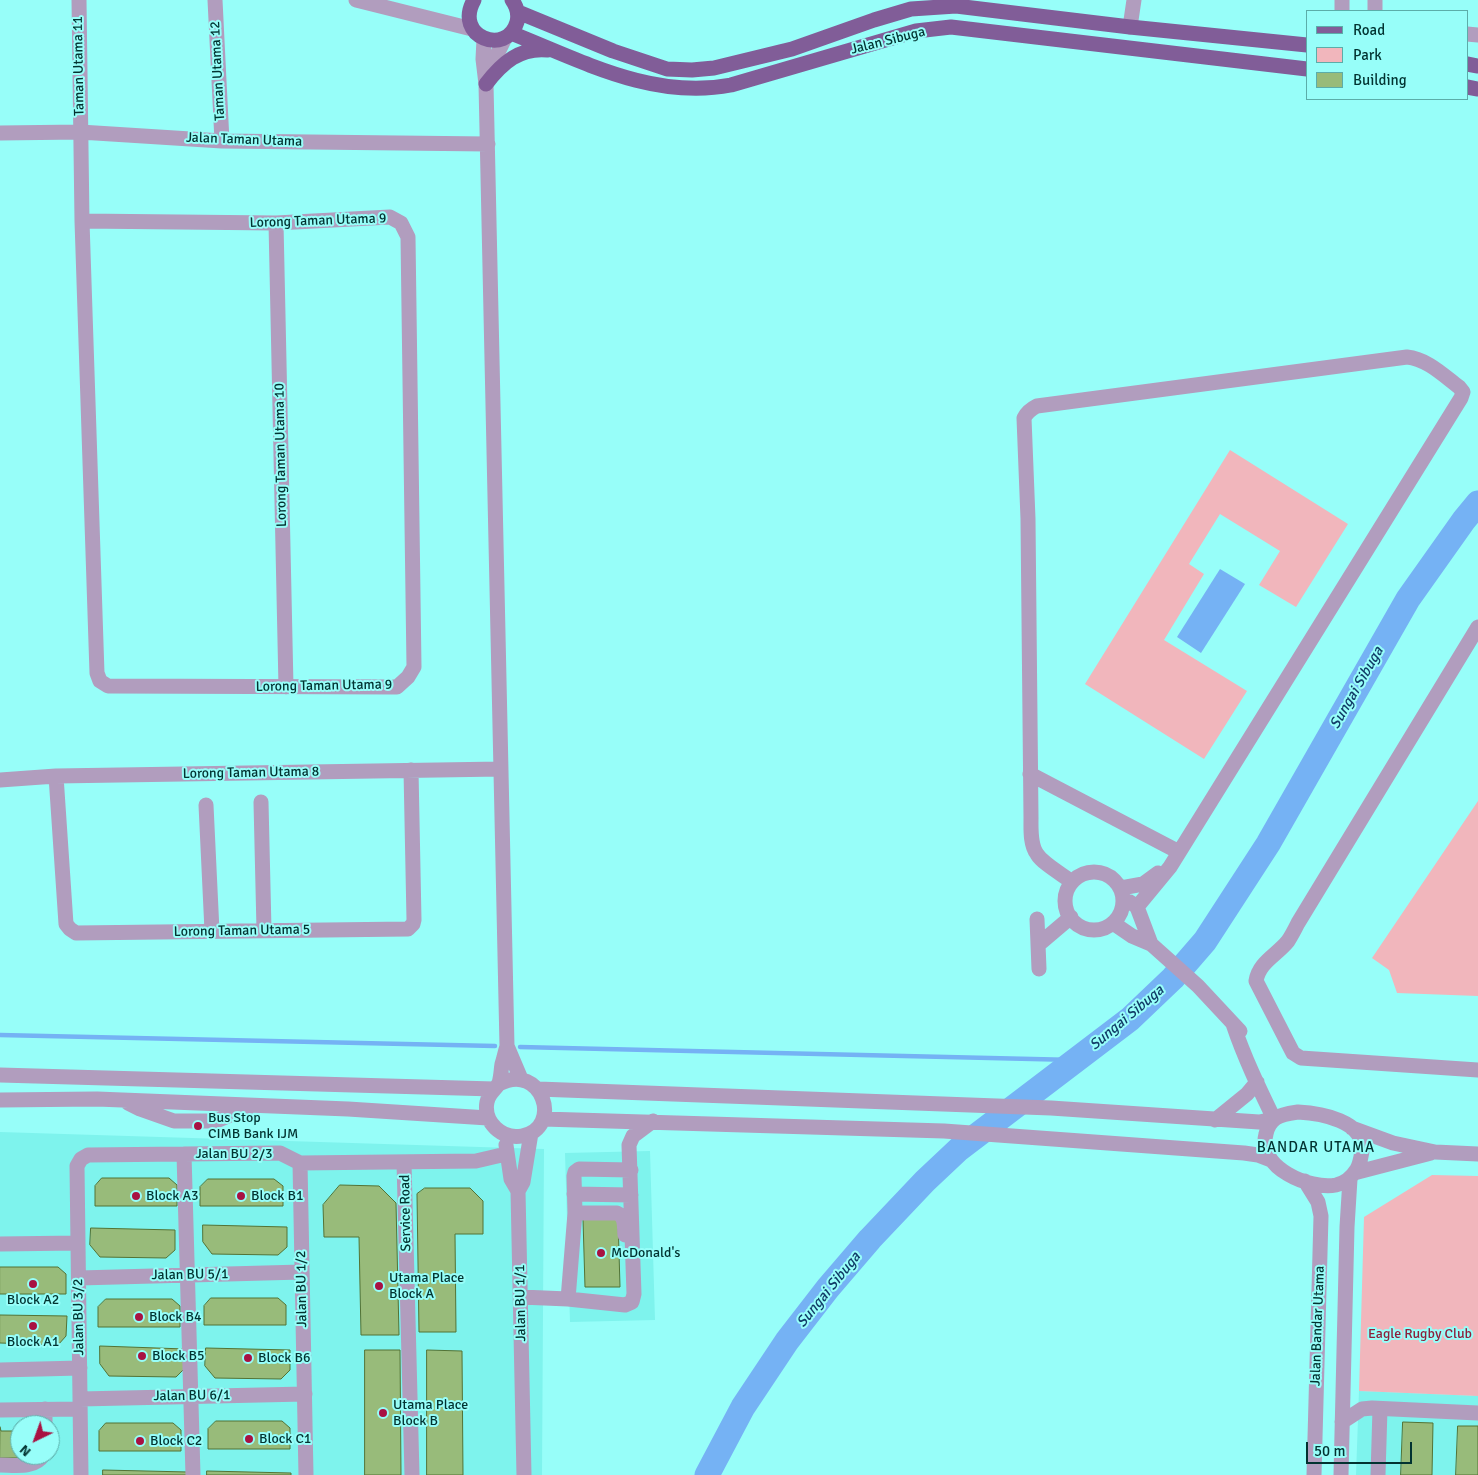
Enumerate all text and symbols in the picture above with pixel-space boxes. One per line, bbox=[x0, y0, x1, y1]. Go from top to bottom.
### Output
legend bbox=[1306, 10, 1468, 100]
street label: Taman Utama 11 bbox=[70, 16, 88, 116]
street label: Taman Utama 12 bbox=[207, 21, 229, 121]
text: Road bbox=[1353, 21, 1385, 39]
street label: Jalan Sibuga bbox=[849, 24, 927, 58]
text: Park bbox=[1353, 46, 1382, 64]
text: Building bbox=[1353, 71, 1407, 89]
street label: Jalan Taman Utama bbox=[185, 130, 303, 150]
street label: Lorong Taman Utama 9 bbox=[249, 210, 387, 232]
street label: Lorong Taman Utama 10 bbox=[271, 383, 291, 527]
water label: Sungai Sibuga bbox=[1326, 644, 1388, 732]
street label: Lorong Taman Utama 9 bbox=[256, 676, 392, 696]
street label: Lorong Taman Utama 8 bbox=[183, 763, 319, 783]
street label: Lorong Taman Utama 5 bbox=[174, 921, 310, 941]
water label: Sungai Sibuga bbox=[1086, 982, 1168, 1054]
place label: Bus Stop CIMB Bank IJM bbox=[208, 1110, 298, 1142]
marker: Bus Stop CIMB Bank IJM bbox=[192, 1120, 204, 1132]
district label: BANDAR UTAMA bbox=[1255, 1139, 1377, 1157]
street label: Jalan BU 2/3 bbox=[196, 1146, 272, 1162]
street label: Service Road bbox=[397, 1174, 415, 1252]
place label: Block A3 bbox=[146, 1188, 199, 1204]
place label: Block B1 bbox=[251, 1188, 303, 1204]
marker: Block A3 bbox=[130, 1190, 142, 1202]
marker: Block B1 bbox=[235, 1190, 247, 1202]
place label: McDonald's bbox=[611, 1245, 680, 1261]
marker: McDonald's bbox=[595, 1247, 607, 1259]
water label: Sungai Sibuga bbox=[793, 1249, 865, 1331]
street label: Jalan BU 1/2 bbox=[293, 1250, 311, 1328]
street label: Jalan BU 1/1 bbox=[512, 1264, 530, 1342]
street label: Jalan Bandar Utama bbox=[1308, 1265, 1328, 1387]
street label: Jalan BU 5/1 bbox=[151, 1266, 229, 1284]
place label: Utama Place Block A bbox=[389, 1270, 464, 1302]
marker: Block A2 bbox=[27, 1278, 39, 1290]
street label: Jalan BU 3/2 bbox=[70, 1278, 88, 1356]
marker: Utama Place Block A bbox=[373, 1280, 385, 1292]
place label: Block A2 bbox=[7, 1292, 59, 1308]
place label: Block B4 bbox=[149, 1309, 201, 1325]
marker: Block B4 bbox=[133, 1311, 145, 1323]
marker: Block A1 bbox=[27, 1320, 39, 1332]
park label: Eagle Rugby Club bbox=[1368, 1326, 1472, 1342]
place label: Block A1 bbox=[7, 1334, 59, 1350]
place label: Block B5 bbox=[152, 1348, 204, 1364]
marker: Block B5 bbox=[136, 1350, 148, 1362]
place label: Block B6 bbox=[258, 1350, 310, 1366]
marker: Block B6 bbox=[242, 1352, 254, 1364]
street label: Jalan BU 6/1 bbox=[153, 1387, 231, 1405]
place label: Utama Place Block B bbox=[393, 1397, 468, 1430]
marker: Utama Place Block B bbox=[377, 1407, 389, 1419]
north arrow bbox=[10, 1415, 60, 1465]
place label: Block C1 bbox=[259, 1431, 311, 1447]
scale bar bbox=[1308, 1432, 1414, 1464]
place label: Block C2 bbox=[150, 1433, 202, 1449]
marker: Block C1 bbox=[243, 1433, 255, 1445]
marker: Block C2 bbox=[134, 1435, 146, 1447]
text: N bbox=[16, 1441, 35, 1460]
text: 50 m bbox=[1314, 1442, 1345, 1460]

